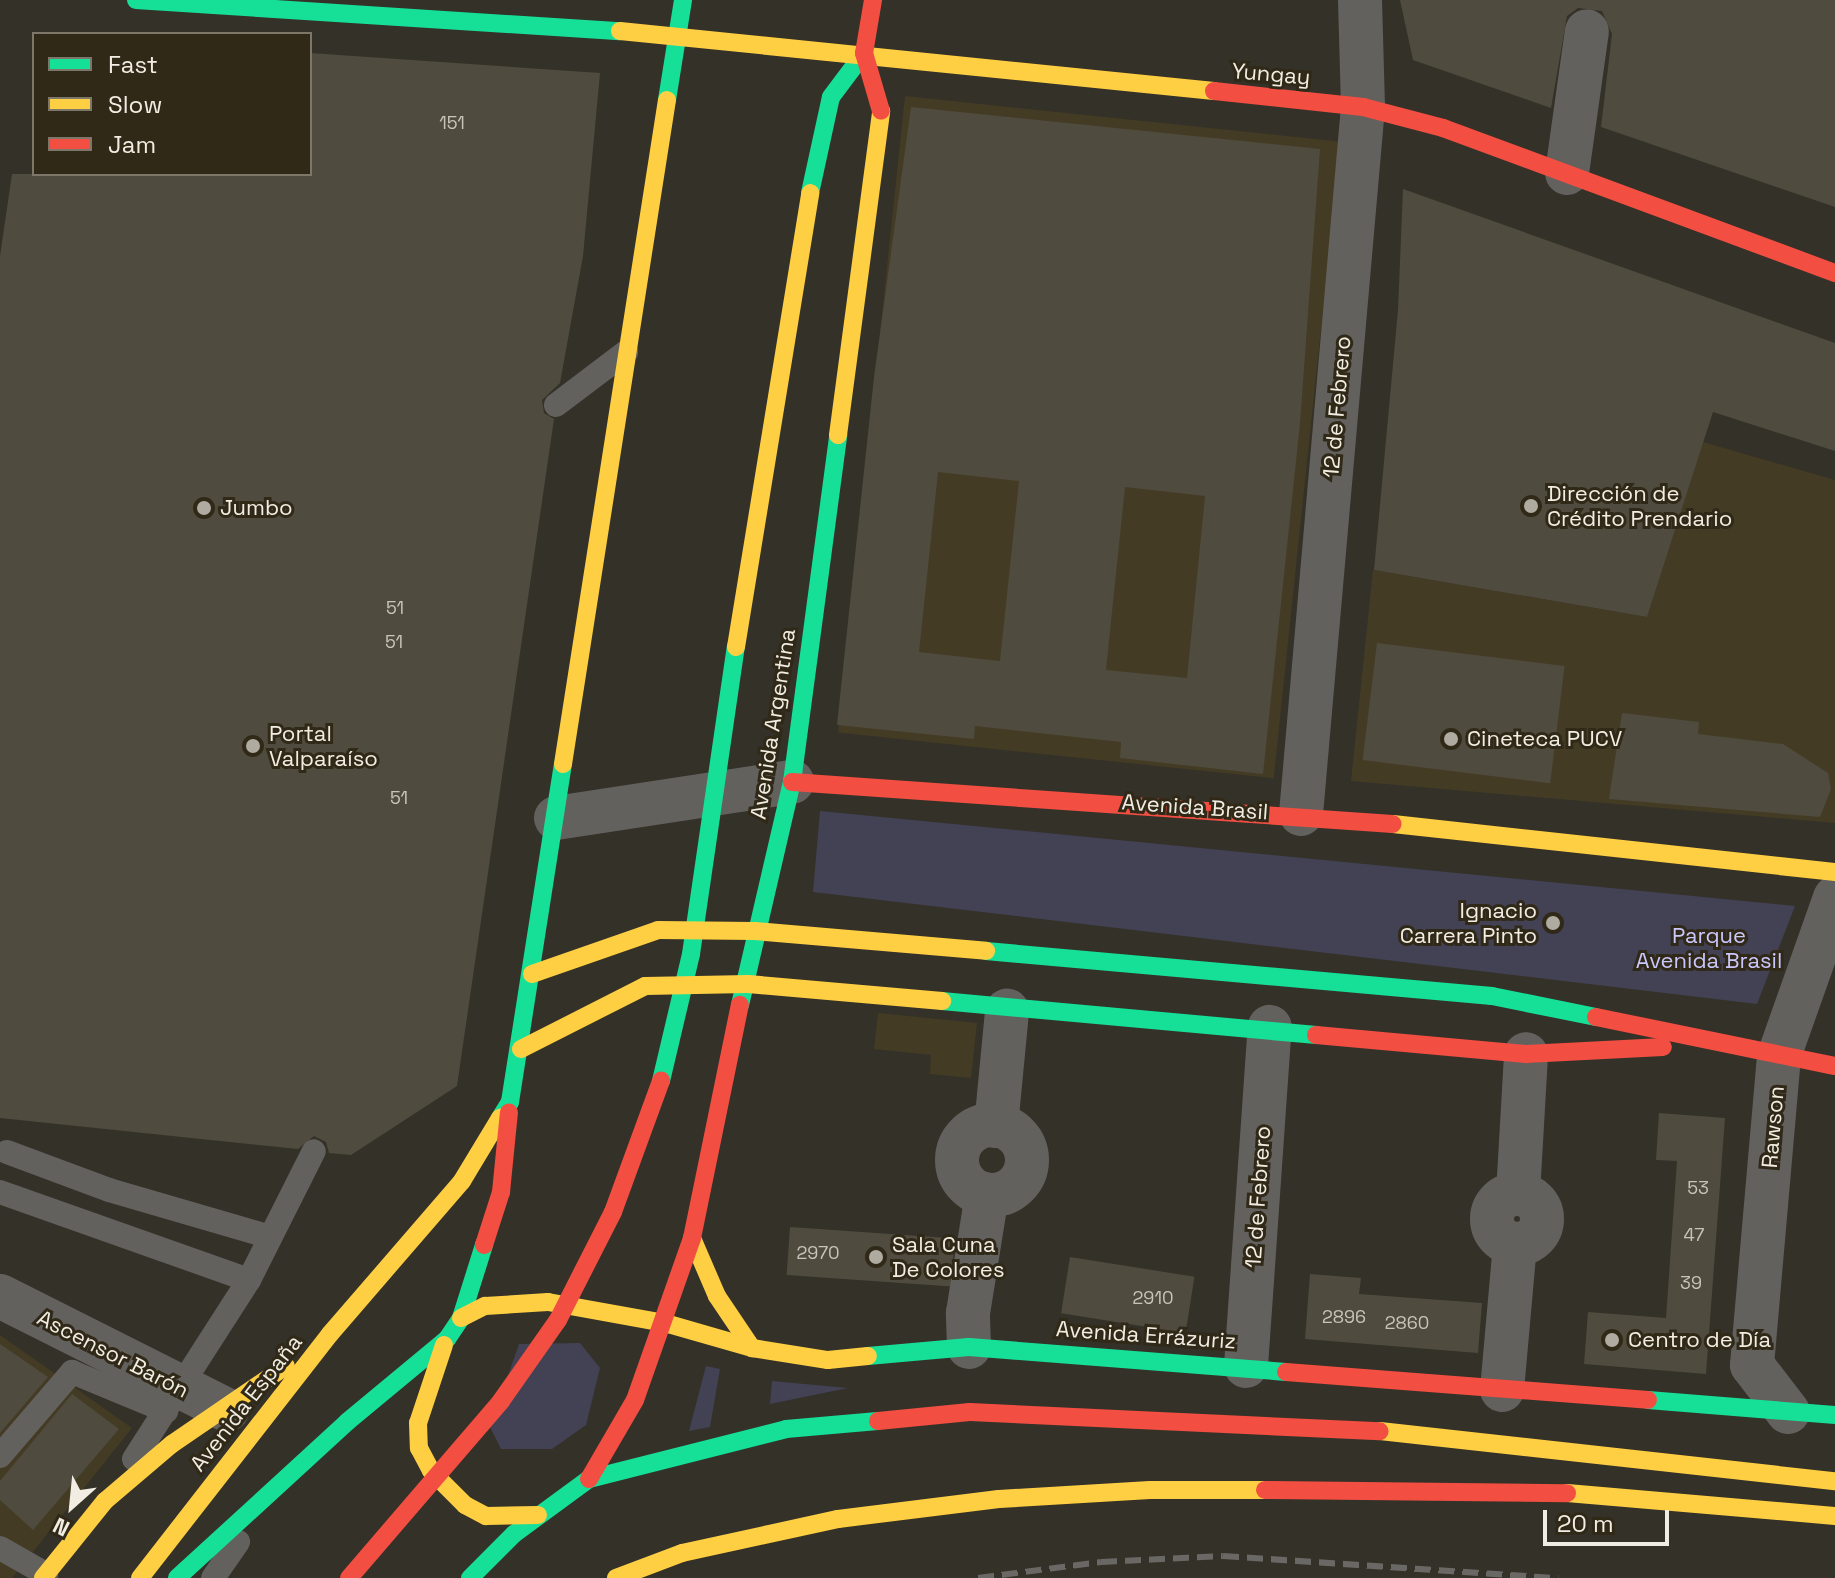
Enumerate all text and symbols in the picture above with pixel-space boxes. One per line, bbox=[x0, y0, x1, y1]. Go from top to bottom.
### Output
legend bbox=[32, 32, 312, 176]
text: Fast bbox=[108, 49, 158, 80]
street label: Yungay bbox=[1231, 57, 1311, 91]
text: Slow bbox=[108, 89, 162, 120]
house number: 151 bbox=[439, 112, 465, 134]
text: Jam bbox=[108, 129, 156, 160]
street label: 12 de Febrero bbox=[1318, 335, 1356, 479]
place label: Dirección de Crédito Prendario bbox=[1547, 480, 1732, 532]
place label: Jumbo bbox=[220, 495, 293, 521]
marker: Dirección de Crédito Prendario bbox=[1522, 497, 1540, 515]
marker: Jumbo bbox=[195, 499, 213, 517]
house number: 51 bbox=[386, 597, 404, 619]
street label: Avenida Argentina bbox=[745, 627, 801, 821]
house number: 51 bbox=[385, 631, 403, 653]
place label: Portal Valparaíso bbox=[269, 720, 378, 772]
place label: Cineteca PUCV bbox=[1467, 726, 1622, 752]
marker: Cineteca PUCV bbox=[1442, 730, 1460, 748]
marker: Portal Valparaíso bbox=[244, 737, 262, 755]
house number: 51 bbox=[390, 787, 408, 809]
street label: Avenida Brasil bbox=[1121, 789, 1269, 825]
place label: Ignacio Carrera Pinto bbox=[1400, 897, 1537, 948]
marker: Ignacio Carrera Pinto bbox=[1544, 914, 1562, 932]
park label: Parque Avenida Brasil bbox=[1636, 922, 1782, 974]
street label: Rawson bbox=[1756, 1085, 1790, 1169]
street label: 12 de Febrero bbox=[1240, 1125, 1276, 1269]
house number: 53 bbox=[1687, 1177, 1709, 1199]
house number: 47 bbox=[1684, 1224, 1704, 1246]
place label: Sala Cuna De Colores bbox=[892, 1231, 1004, 1282]
house number: 2970 bbox=[796, 1242, 840, 1264]
marker: Sala Cuna De Colores bbox=[867, 1248, 885, 1266]
house number: 39 bbox=[1680, 1272, 1702, 1294]
house number: 2910 bbox=[1133, 1287, 1173, 1309]
street label: Ascensor Barón bbox=[33, 1304, 193, 1404]
house number: 2896 bbox=[1322, 1306, 1366, 1328]
house number: 2860 bbox=[1385, 1312, 1429, 1334]
street label: Avenida Errázuriz bbox=[1055, 1316, 1237, 1354]
place label: Centro de Día bbox=[1628, 1327, 1771, 1353]
street label: Avenida España bbox=[184, 1329, 308, 1477]
marker: Centro de Día bbox=[1603, 1331, 1621, 1349]
north arrow bbox=[32, 1466, 112, 1546]
scale bar bbox=[1547, 1494, 1673, 1544]
text: 20 m bbox=[1557, 1508, 1614, 1539]
text: N bbox=[48, 1512, 74, 1543]

